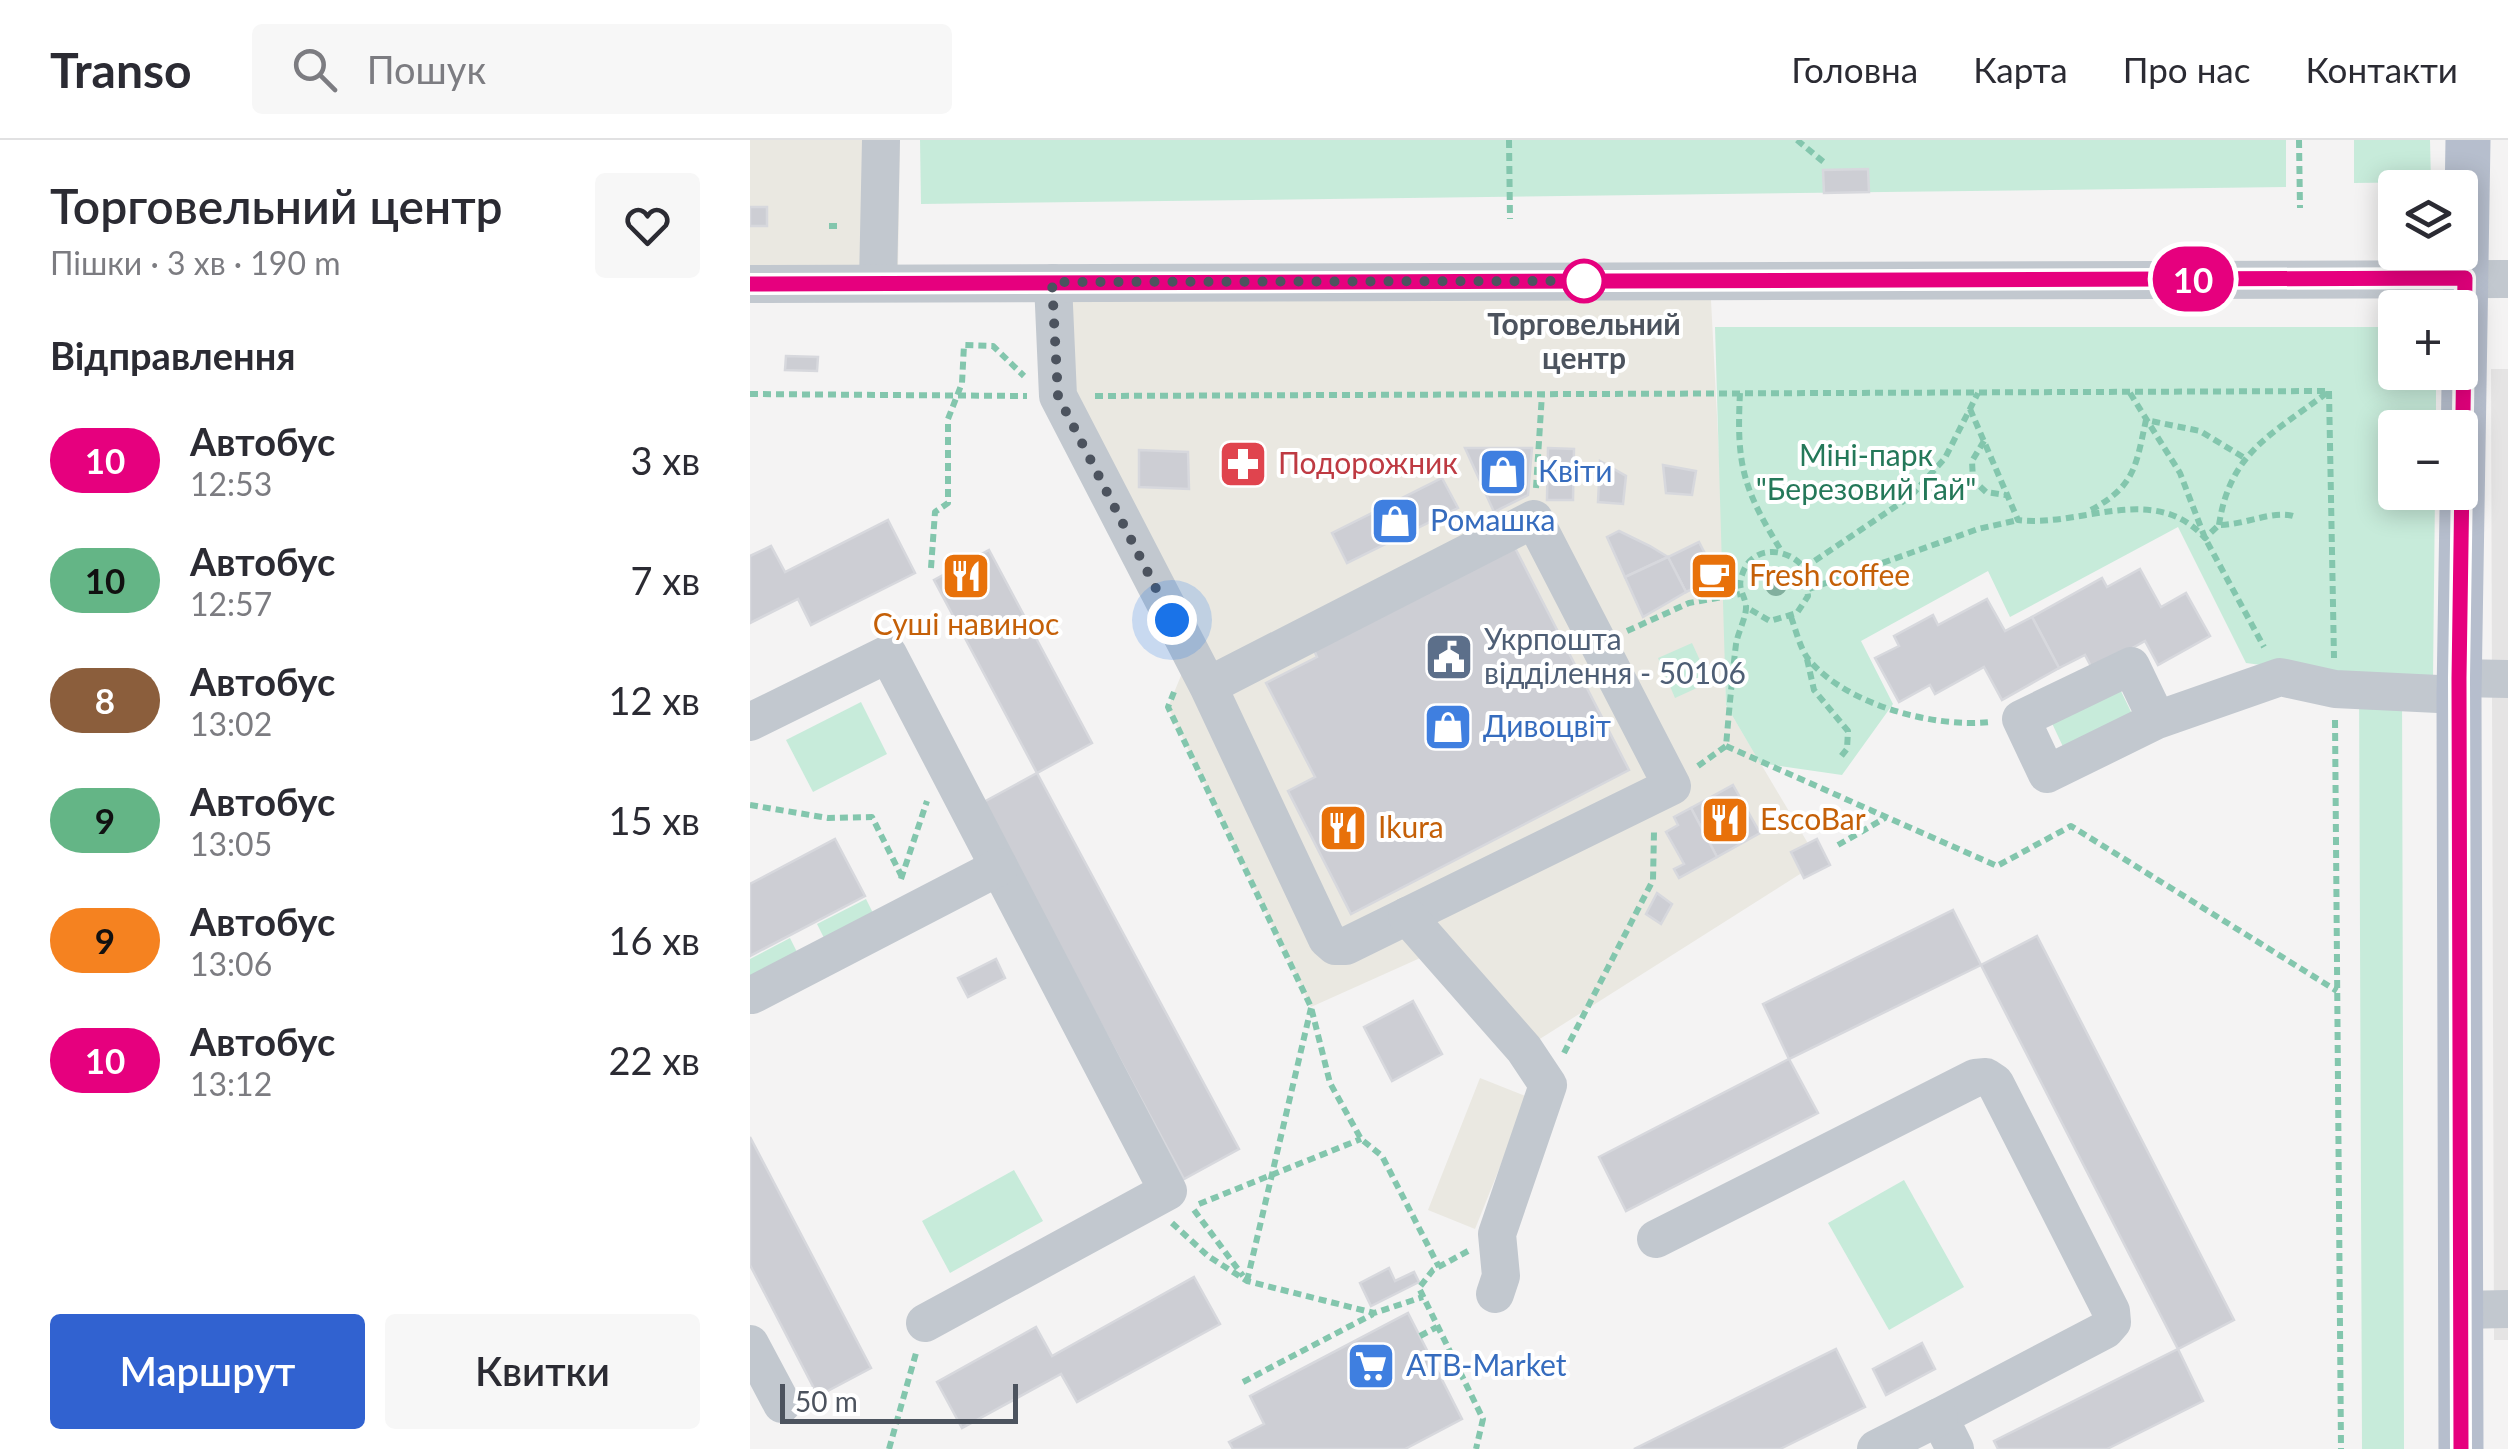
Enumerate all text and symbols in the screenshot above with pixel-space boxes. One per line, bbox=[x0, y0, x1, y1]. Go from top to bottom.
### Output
search box bbox=[252, 24, 952, 114]
text: Transo bbox=[50, 41, 192, 98]
icon: search bbox=[287, 42, 342, 97]
text: Пошук bbox=[367, 46, 486, 92]
text: Головна bbox=[1791, 48, 1918, 90]
text: Карта bbox=[1973, 48, 2068, 90]
text: Про нас bbox=[2123, 48, 2250, 90]
text: Контакти bbox=[2305, 48, 2458, 90]
map controls bbox=[2378, 170, 2478, 510]
button: layers bbox=[2378, 170, 2478, 270]
button: heart bbox=[595, 173, 700, 278]
text: Торговельний центр bbox=[50, 177, 503, 234]
text: Пішки · 3 хв · 190 m bbox=[50, 243, 340, 282]
line badge: 10 bbox=[2148, 246, 2238, 312]
text: 10 bbox=[2173, 258, 2213, 300]
marker: Торговельний центр bbox=[1563, 260, 1605, 302]
button: + bbox=[2378, 290, 2478, 390]
place label: Торговельний центр bbox=[1487, 305, 1681, 375]
text: Відправлення bbox=[50, 332, 296, 378]
button: − bbox=[2378, 410, 2478, 510]
text: Автобус bbox=[190, 418, 335, 464]
park label: Міні-парк "Березовий Гай" bbox=[1756, 436, 1976, 506]
text: 3 хв bbox=[630, 437, 700, 483]
pharmacy icon: Подорожник bbox=[1217, 438, 1269, 490]
text: 10 bbox=[85, 439, 125, 481]
place label: Подорожник bbox=[1278, 444, 1458, 480]
shop icon: Квіти bbox=[1477, 446, 1529, 498]
place label: Квіти bbox=[1538, 452, 1612, 488]
text: 12:53 bbox=[190, 464, 272, 503]
shop icon: Ромашка bbox=[1369, 495, 1421, 547]
place label: Ромашка bbox=[1430, 501, 1555, 537]
text: Автобус bbox=[190, 538, 335, 584]
restaurant icon: Суші навинос bbox=[940, 550, 992, 602]
cafe icon: Fresh coffee bbox=[1688, 550, 1740, 602]
place label: Fresh coffee bbox=[1749, 556, 1910, 592]
text: 7 хв bbox=[630, 557, 700, 603]
text: 10 bbox=[85, 559, 125, 601]
text: 12:57 bbox=[190, 584, 272, 623]
your location bbox=[1147, 595, 1197, 645]
place label: Суші навинос bbox=[873, 605, 1059, 641]
place label: Укрпошта відділення - 50106 bbox=[1484, 620, 1746, 690]
public building icon: Укрпошта відділення - 50106 bbox=[1423, 631, 1475, 683]
text: Автобус bbox=[190, 658, 335, 704]
text: 12 хв bbox=[608, 677, 700, 723]
text: 8 bbox=[95, 679, 115, 721]
shop icon: Дивоцвіт bbox=[1422, 701, 1474, 753]
text: 13:02 bbox=[190, 704, 272, 743]
place label: Дивоцвіт bbox=[1483, 707, 1611, 743]
text: Автобус bbox=[190, 778, 335, 824]
restaurant icon: EscoBar bbox=[1699, 794, 1751, 846]
text: 15 хв bbox=[608, 797, 700, 843]
text: 9 bbox=[95, 799, 115, 841]
place label: EscoBar bbox=[1760, 800, 1866, 836]
restaurant icon: Ikura bbox=[1317, 802, 1369, 854]
place label: Ikura bbox=[1378, 808, 1444, 844]
text: 13:05 bbox=[190, 824, 272, 863]
text: Автобус bbox=[190, 898, 335, 944]
text: 16 хв bbox=[608, 917, 700, 963]
text: 9 bbox=[95, 919, 115, 961]
text: 13:06 bbox=[190, 944, 272, 983]
text: Автобус bbox=[190, 1018, 335, 1064]
text: 22 хв bbox=[608, 1037, 700, 1083]
text: 10 bbox=[85, 1039, 125, 1081]
text: 13:12 bbox=[190, 1064, 272, 1103]
button: Маршрут bbox=[50, 1314, 365, 1429]
button: Квитки bbox=[385, 1314, 700, 1429]
supermarket icon: ATB-Market bbox=[1345, 1340, 1397, 1392]
place label: ATB-Market bbox=[1406, 1346, 1567, 1382]
scale bar bbox=[780, 1379, 1018, 1424]
text: 50 m bbox=[795, 1384, 858, 1418]

